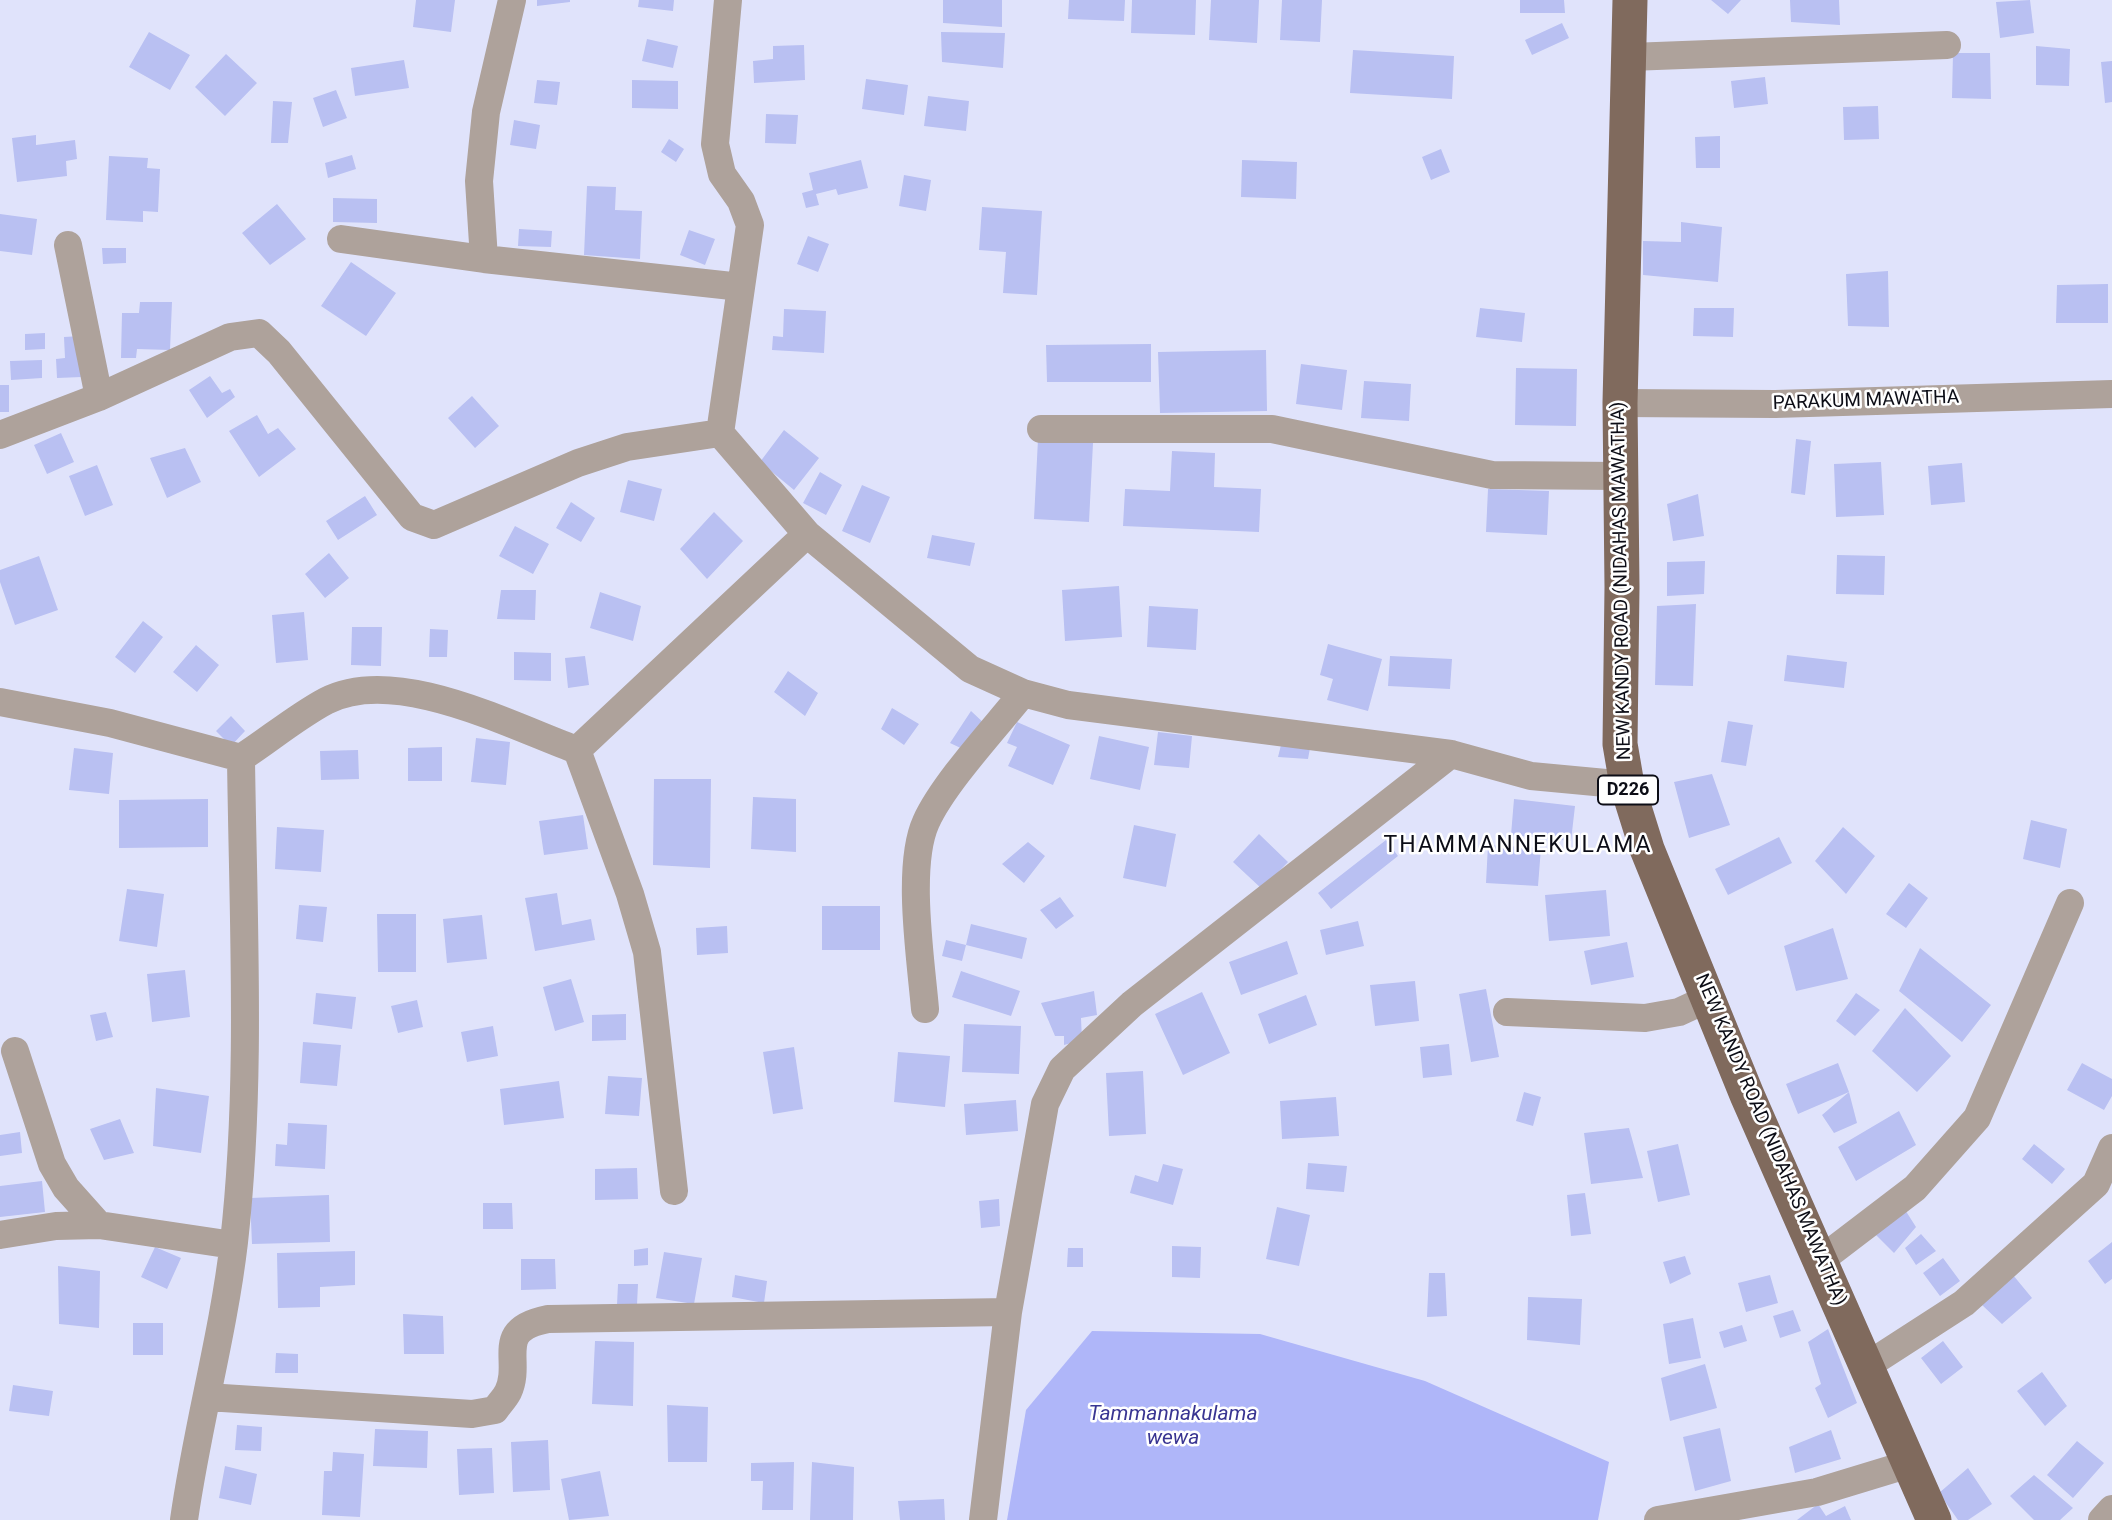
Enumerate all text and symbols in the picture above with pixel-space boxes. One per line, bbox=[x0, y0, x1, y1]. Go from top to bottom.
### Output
street label: PARAKUM MAWATHA bbox=[1772, 386, 1960, 416]
street label: NEW KANDY ROAD (NIDAHAS MAWATHA) bbox=[1607, 402, 1637, 760]
road number: D226 bbox=[1598, 776, 1658, 804]
district label: THAMMANNEKULAMA bbox=[1385, 832, 1651, 860]
street label: NEW KANDY ROAD (NIDAHAS MAWATHA) bbox=[1689, 971, 1851, 1309]
water label: Tammannakulama wewa bbox=[1088, 1402, 1258, 1452]

